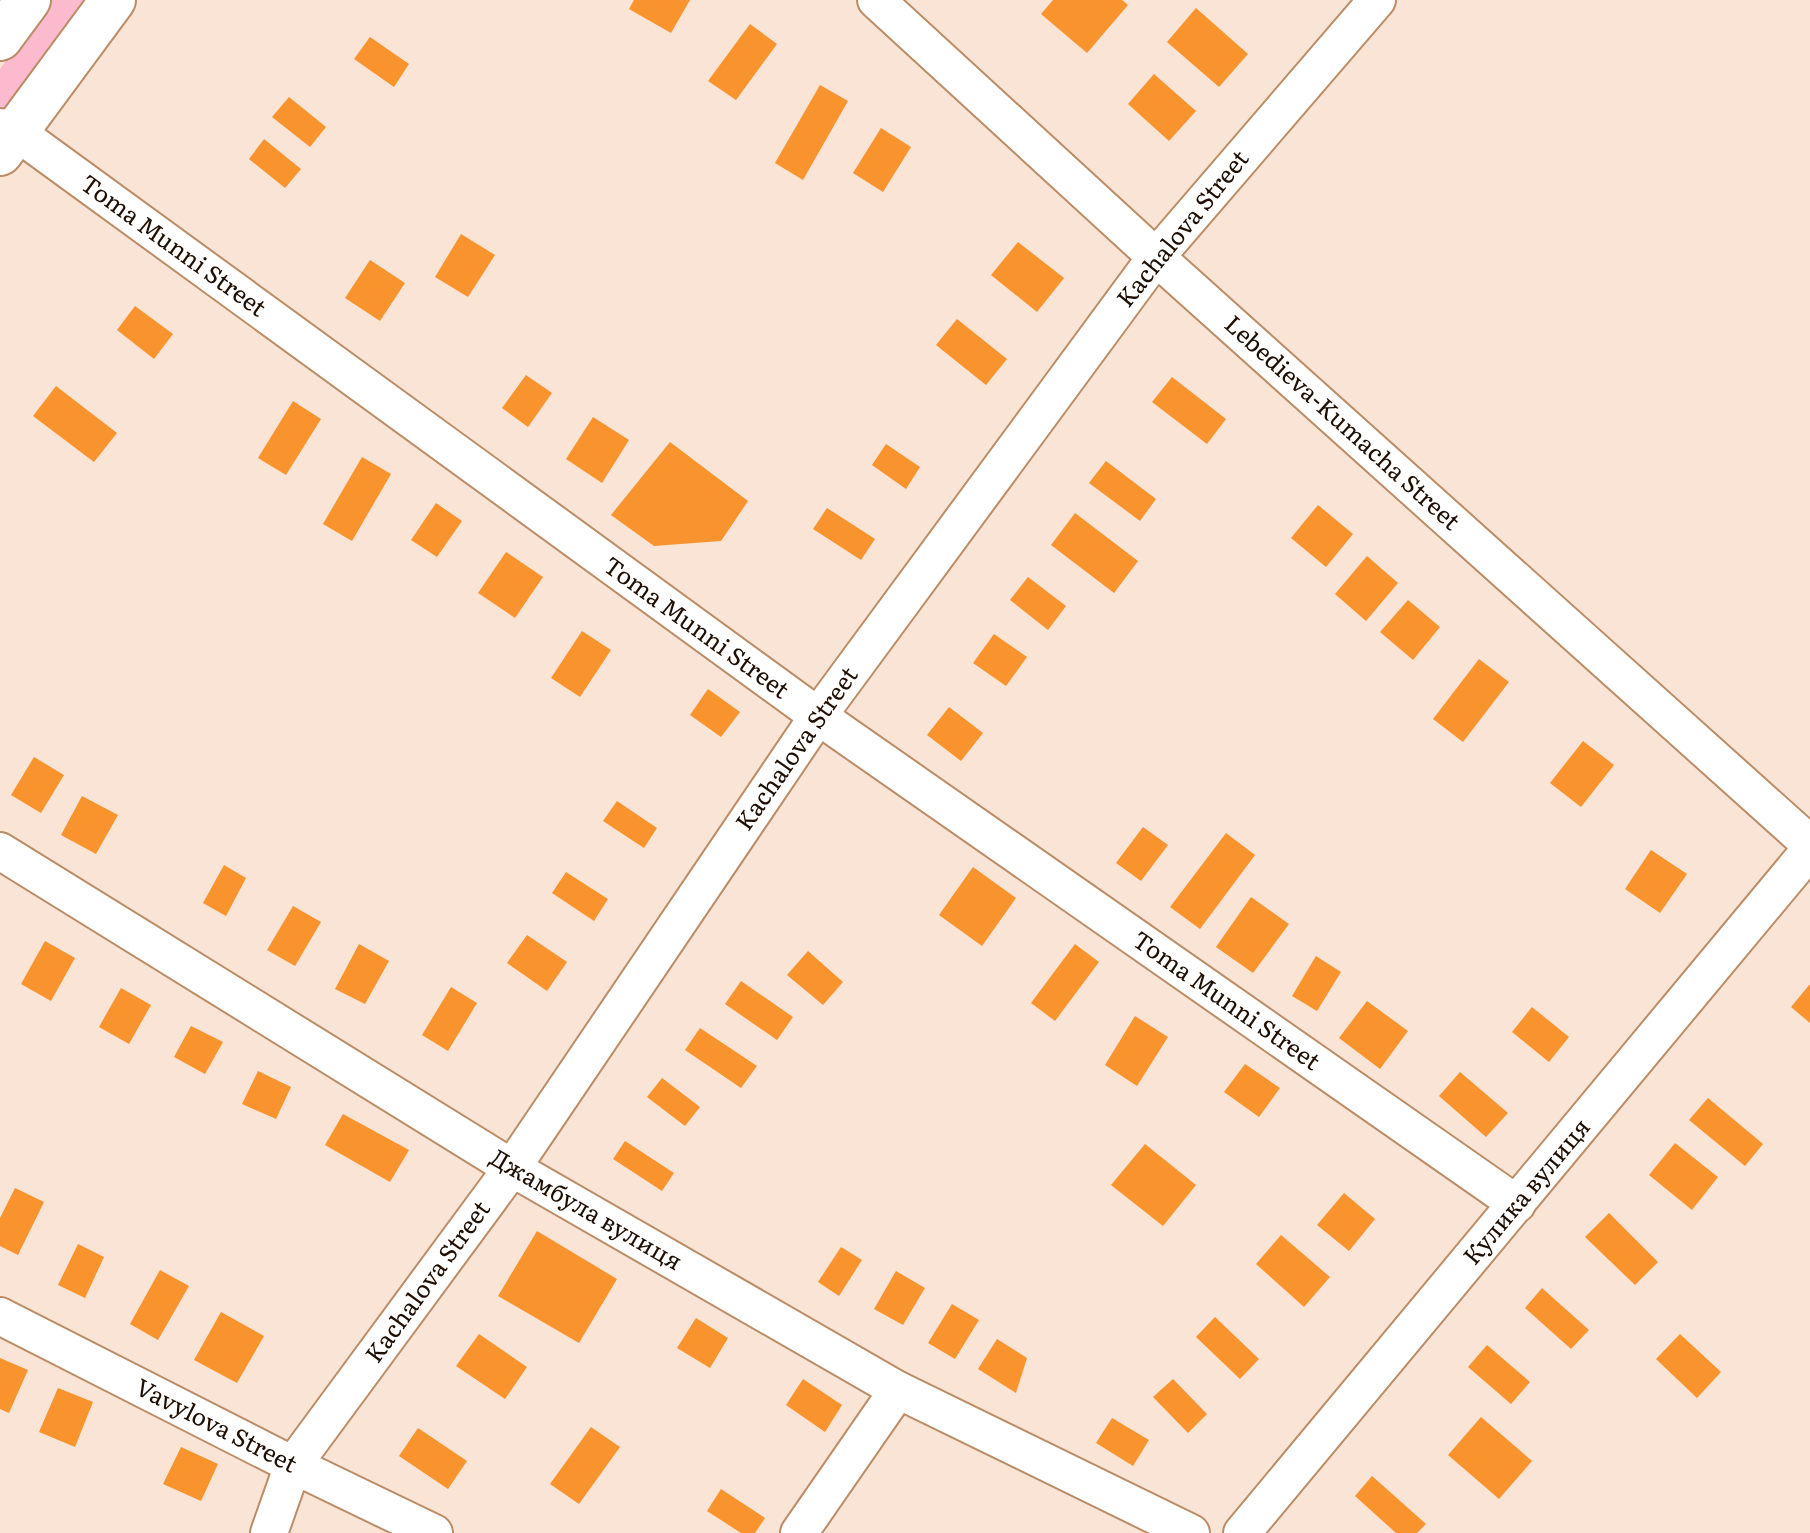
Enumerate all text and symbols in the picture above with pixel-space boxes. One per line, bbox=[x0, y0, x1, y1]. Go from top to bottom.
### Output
street label: Kachalova Street bbox=[1107, 141, 1256, 313]
street label: Toma Munni Street bbox=[74, 165, 275, 324]
street label: Lebedieva-Kumacha Street bbox=[1218, 306, 1469, 537]
street label: Toma Munni Street bbox=[597, 547, 798, 706]
street label: Kachalova Street bbox=[725, 658, 865, 837]
street label: Toma Munni Street bbox=[1126, 921, 1329, 1077]
street label: Кулика вулиця bbox=[1453, 1110, 1597, 1271]
street label: Джамбула вулиця bbox=[485, 1139, 690, 1277]
street label: Kachalova Street bbox=[355, 1192, 497, 1369]
street label: Vavylova Street bbox=[130, 1368, 304, 1480]

